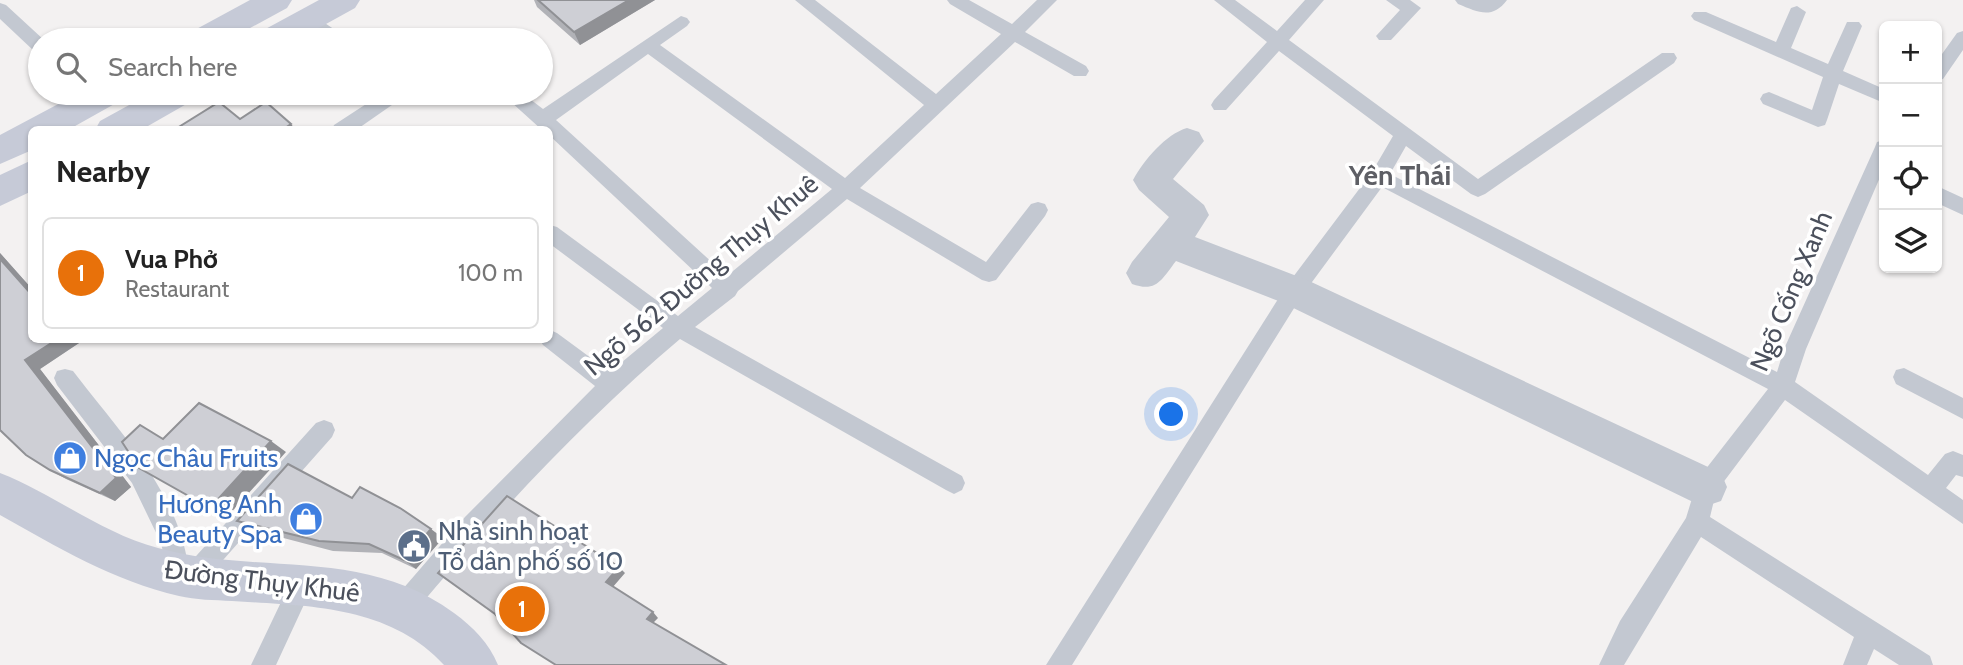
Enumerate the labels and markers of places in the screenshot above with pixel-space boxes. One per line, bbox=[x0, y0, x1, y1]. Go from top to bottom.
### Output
shop icon: Ngọc Châu Fruits bbox=[51, 439, 89, 477]
place label: Ngọc Châu Fruits bbox=[94, 442, 278, 474]
place label: Hương Anh Beauty Spa bbox=[157, 488, 283, 550]
shop icon: Hương Anh Beauty Spa bbox=[287, 500, 325, 538]
place label: Nhà sinh hoạt Tổ dân phố số 10 bbox=[438, 515, 624, 577]
public building icon: Nhà sinh hoạt Tổ dân phố số 10 bbox=[395, 527, 433, 565]
pin: 1 bbox=[499, 583, 545, 635]

